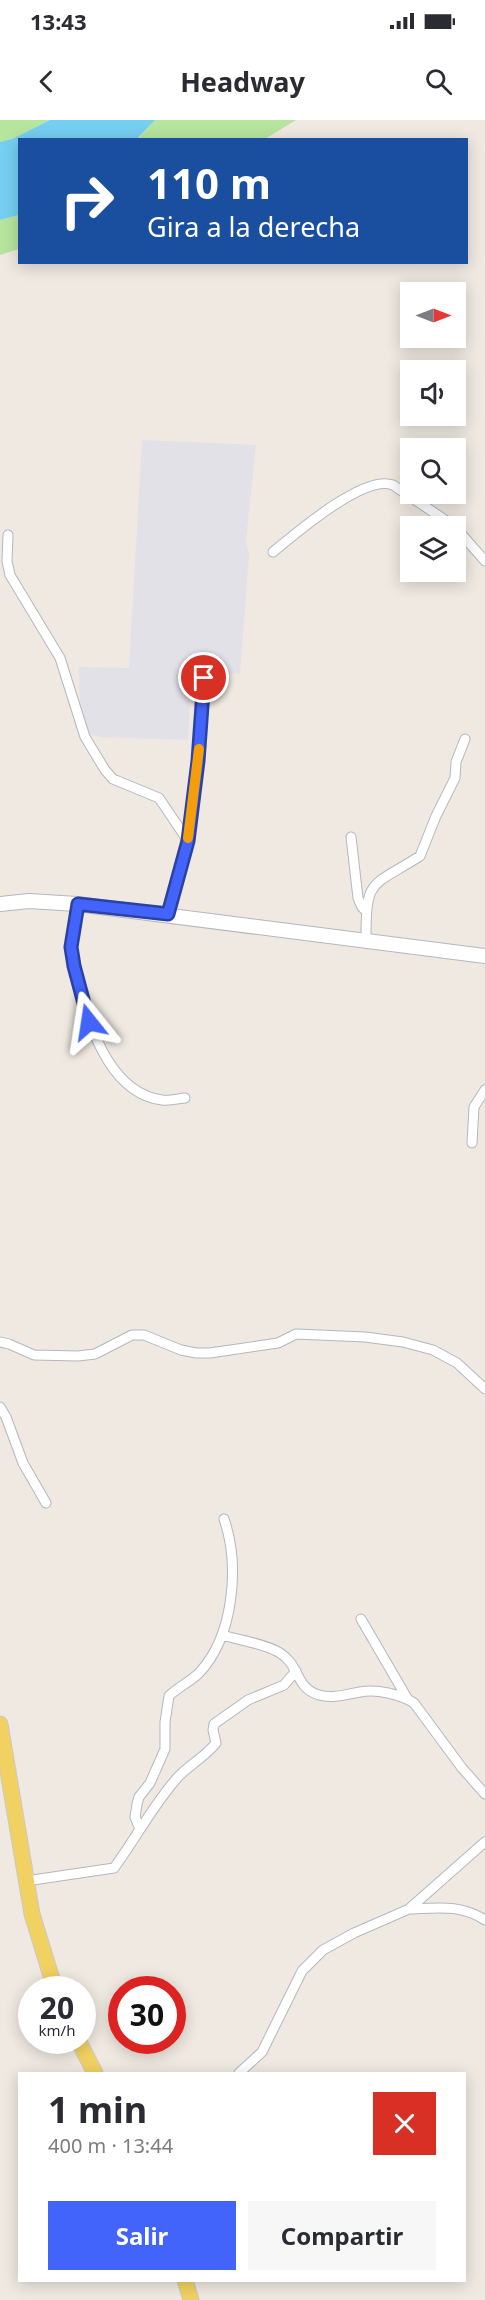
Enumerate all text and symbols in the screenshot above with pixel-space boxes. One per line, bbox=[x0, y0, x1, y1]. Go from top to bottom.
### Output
text: 13:43 bbox=[30, 6, 87, 36]
text: Headway bbox=[180, 63, 305, 100]
icon: back bbox=[30, 65, 63, 98]
icon: search bbox=[422, 65, 455, 98]
text: 110 m bbox=[147, 154, 271, 211]
icon: right bbox=[48, 162, 126, 240]
text: Gira a la derecha bbox=[147, 208, 360, 245]
north arrow bbox=[400, 282, 466, 348]
map controls bbox=[400, 282, 466, 582]
button: sound bbox=[400, 360, 466, 426]
button: search bbox=[400, 438, 466, 504]
button: layers bbox=[400, 516, 466, 582]
pin bbox=[178, 652, 229, 703]
icon: arrive bbox=[187, 661, 220, 694]
position arrow bbox=[57, 990, 121, 1054]
speed limit sign: 30 bbox=[108, 1976, 186, 2054]
text: 20 bbox=[40, 1987, 74, 2028]
text: km/h bbox=[39, 2020, 75, 2040]
text: 1 min bbox=[48, 2085, 147, 2134]
button: close bbox=[373, 2092, 436, 2155]
text: 400 m · 13:44 bbox=[48, 2132, 173, 2159]
button: Salir bbox=[48, 2201, 236, 2270]
button: Compartir bbox=[248, 2201, 436, 2270]

